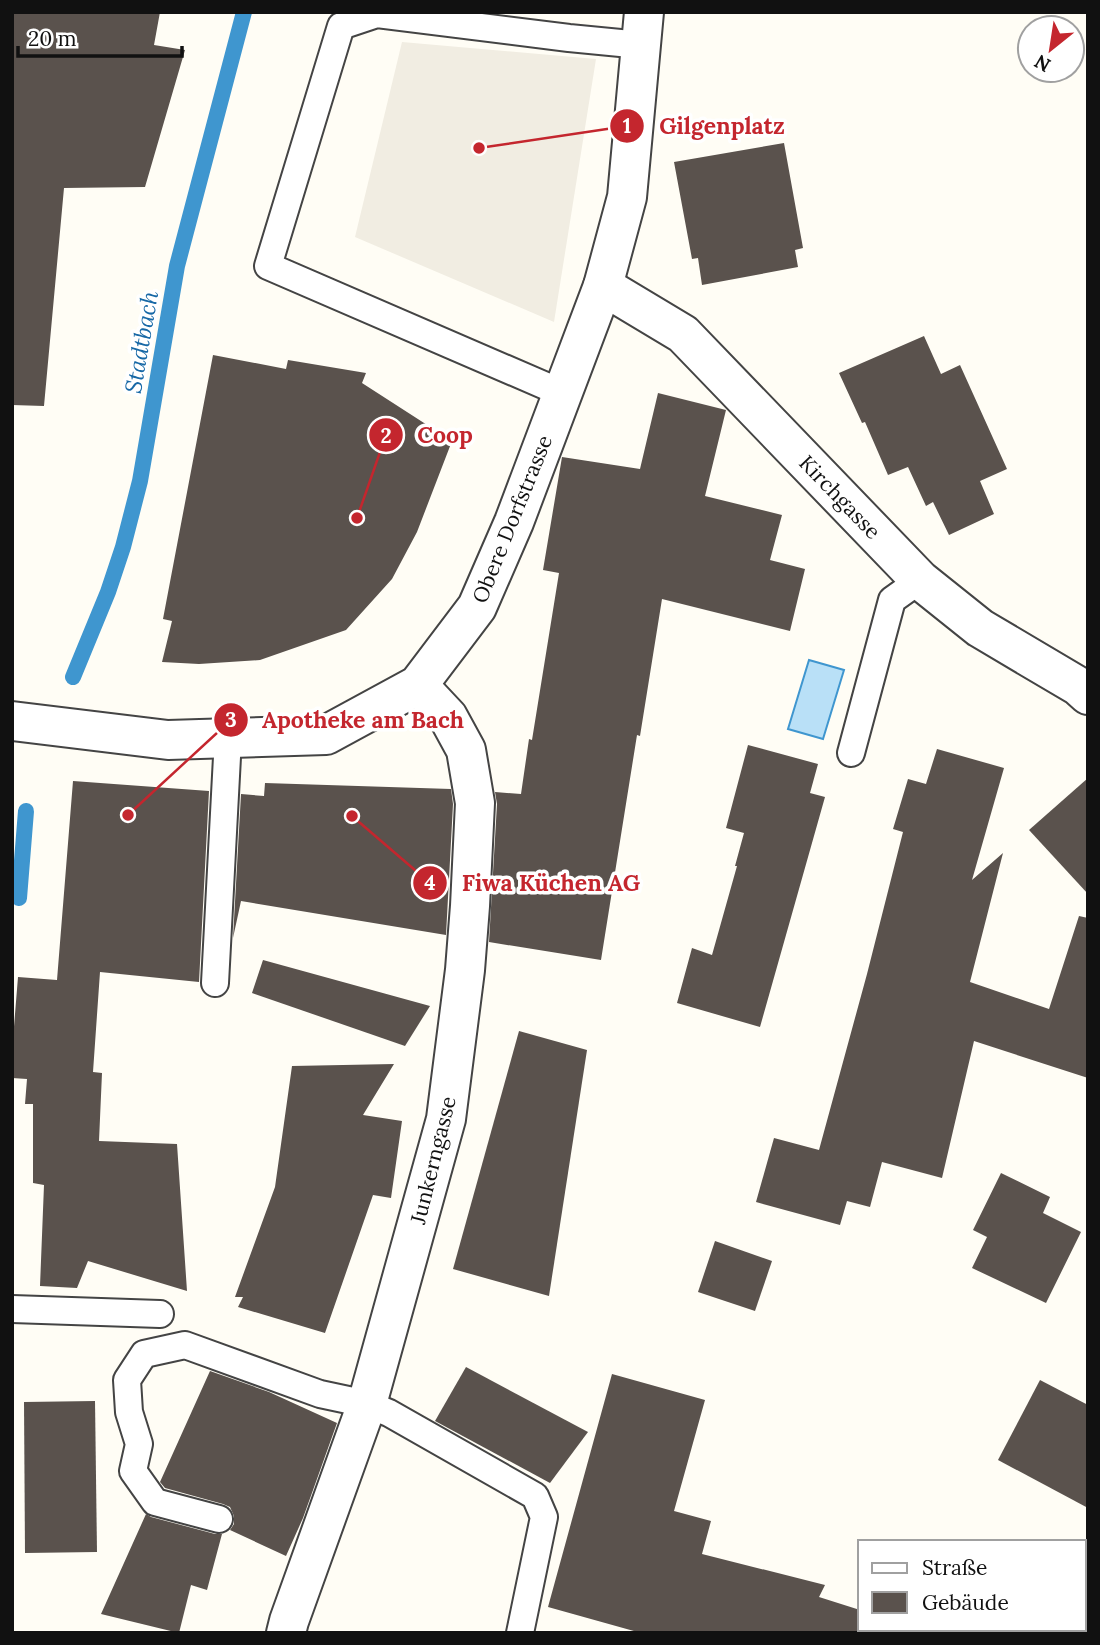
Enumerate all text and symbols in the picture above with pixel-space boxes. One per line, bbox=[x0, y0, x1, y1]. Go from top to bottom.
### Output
scale bar bbox=[18, 14, 182, 58]
north arrow bbox=[1016, 14, 1086, 84]
text: 20 m bbox=[28, 25, 77, 52]
text: N bbox=[1030, 50, 1055, 78]
callout: Gilgenplatz bbox=[610, 104, 799, 148]
text: Gilgenplatz bbox=[659, 111, 785, 140]
text: 1 bbox=[623, 112, 631, 139]
water label: Stadtbach bbox=[118, 289, 164, 395]
callout: Coop bbox=[368, 413, 487, 457]
text: Coop bbox=[417, 420, 473, 449]
text: 2 bbox=[380, 422, 392, 449]
street label: Obere Dorfstrasse bbox=[466, 431, 558, 607]
street label: Kirchgasse bbox=[793, 449, 887, 545]
callout: Apotheke am Bach bbox=[213, 698, 478, 742]
text: Apotheke am Bach bbox=[262, 705, 464, 734]
text: 3 bbox=[225, 706, 237, 733]
callout: Fiwa Küchen AG bbox=[413, 861, 654, 905]
text: Fiwa Küchen AG bbox=[462, 868, 640, 897]
text: 4 bbox=[424, 869, 436, 896]
street label: Junkerngasse bbox=[404, 1093, 462, 1228]
legend bbox=[858, 1540, 1086, 1631]
text: Straße bbox=[922, 1554, 987, 1581]
text: Gebäude bbox=[922, 1589, 1009, 1616]

